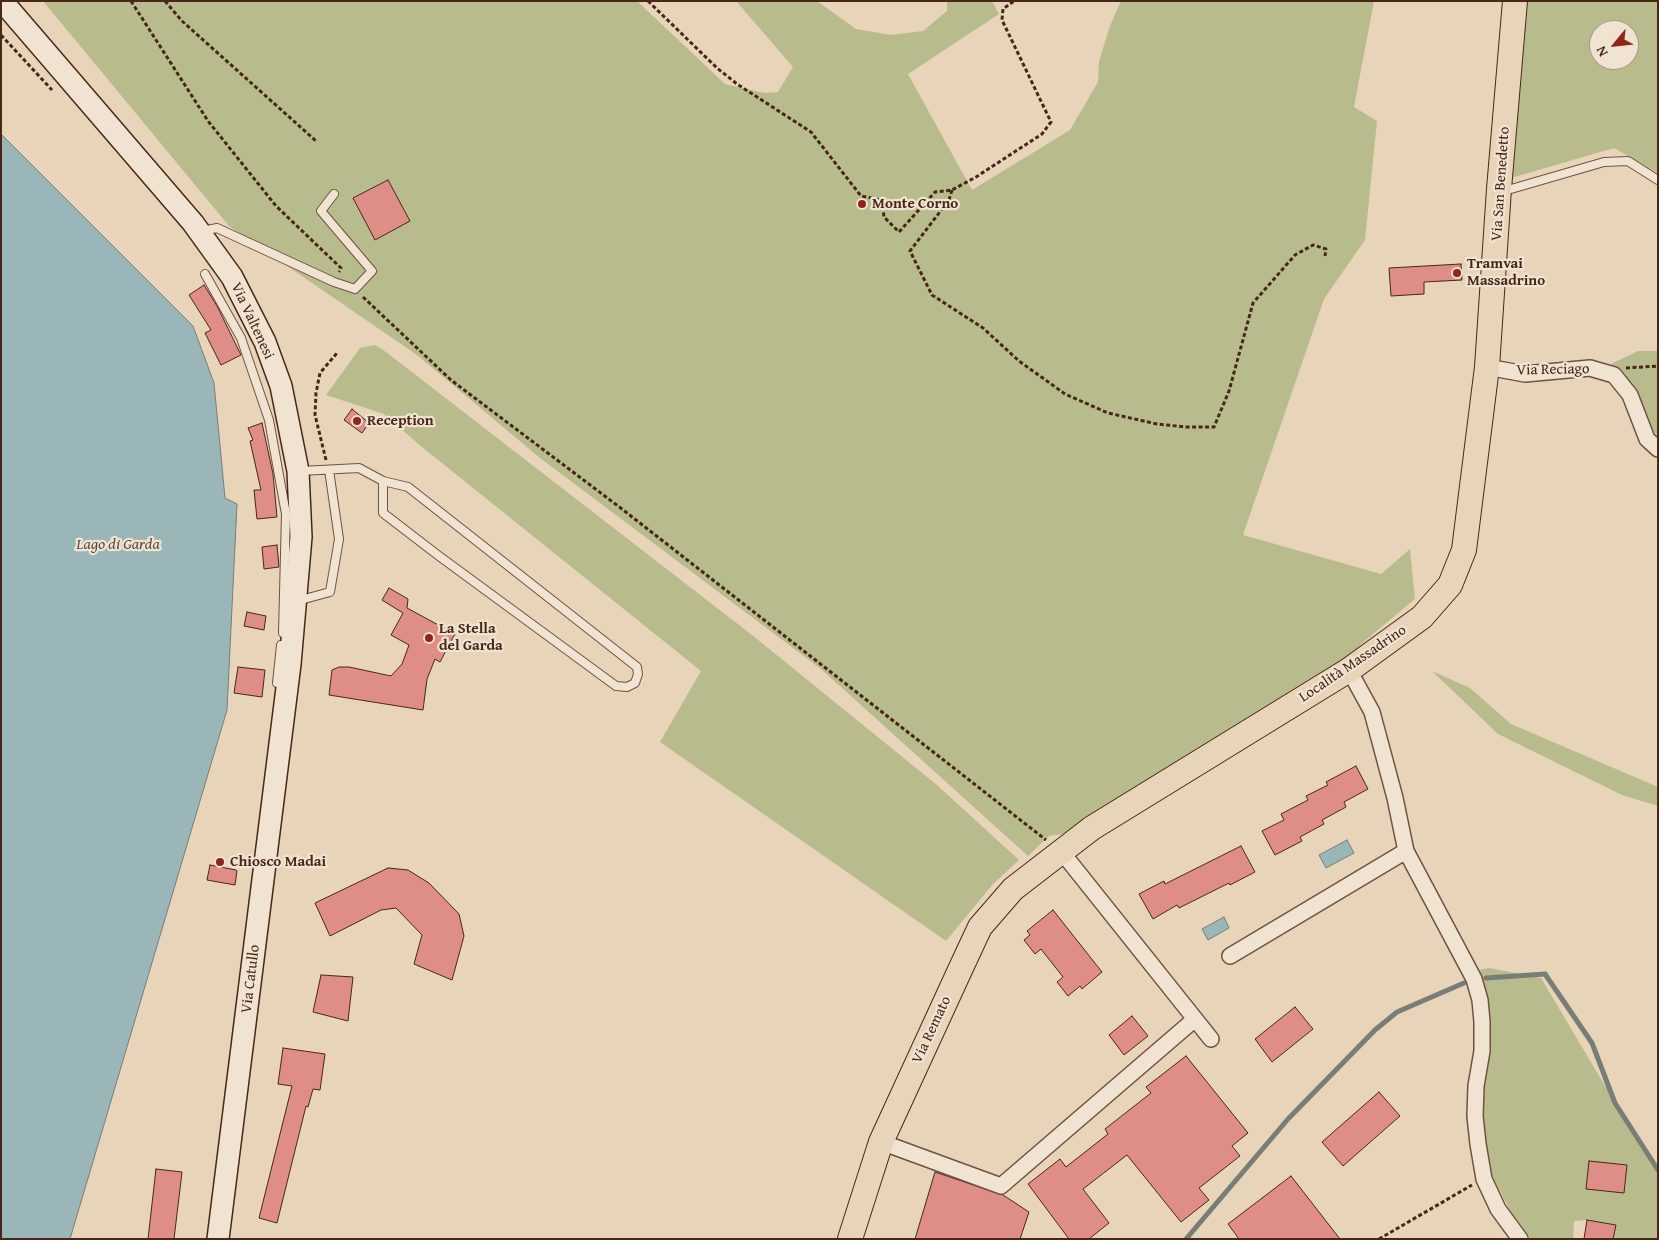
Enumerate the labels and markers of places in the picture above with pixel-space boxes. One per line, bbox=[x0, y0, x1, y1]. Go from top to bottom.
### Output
place label: Monte Corno bbox=[872, 195, 958, 213]
marker: Monte Corno bbox=[856, 198, 868, 210]
place label: Tramvai Massadrino bbox=[1467, 255, 1545, 290]
marker: Tramvai Massadrino bbox=[1451, 267, 1463, 279]
place label: Reception bbox=[367, 412, 434, 430]
marker: Reception bbox=[351, 415, 363, 427]
place label: La Stella del Garda bbox=[439, 620, 503, 655]
marker: La Stella del Garda bbox=[423, 632, 435, 644]
place label: Chiosco Madai bbox=[230, 853, 326, 871]
marker: Chiosco Madai bbox=[214, 856, 226, 868]

